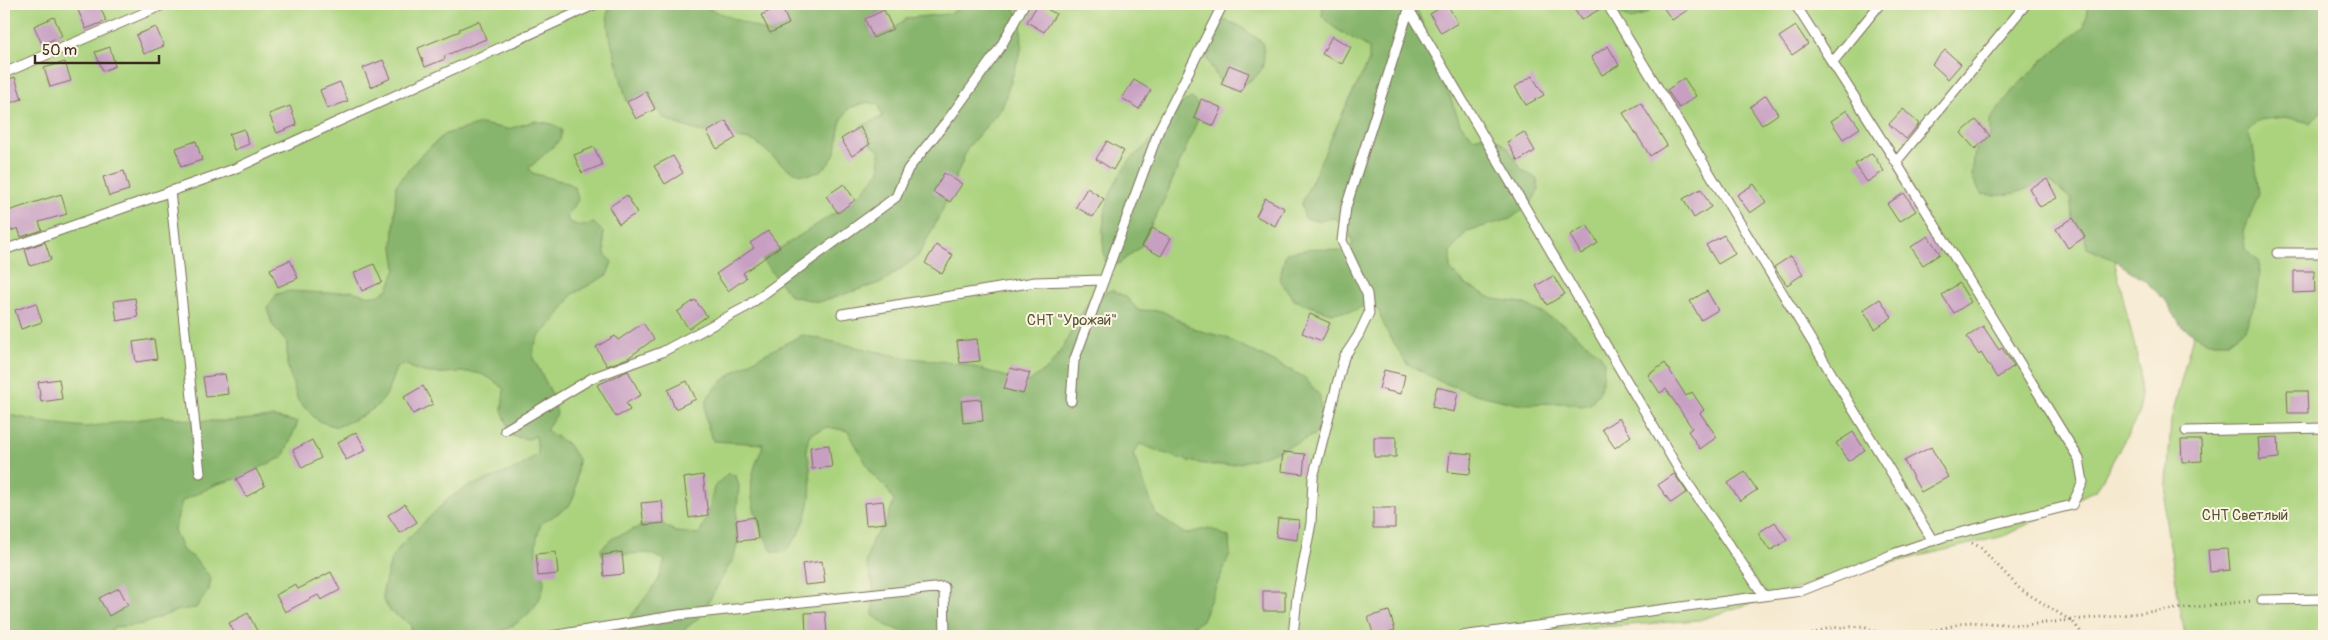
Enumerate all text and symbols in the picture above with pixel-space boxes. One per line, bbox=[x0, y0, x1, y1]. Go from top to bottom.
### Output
scale bar bbox=[35, 32, 159, 64]
text: 50 m bbox=[42, 41, 77, 60]
park label: СНТ "Урожай" bbox=[1027, 311, 1117, 330]
park label: СНТ Светлый bbox=[2202, 506, 2288, 525]

